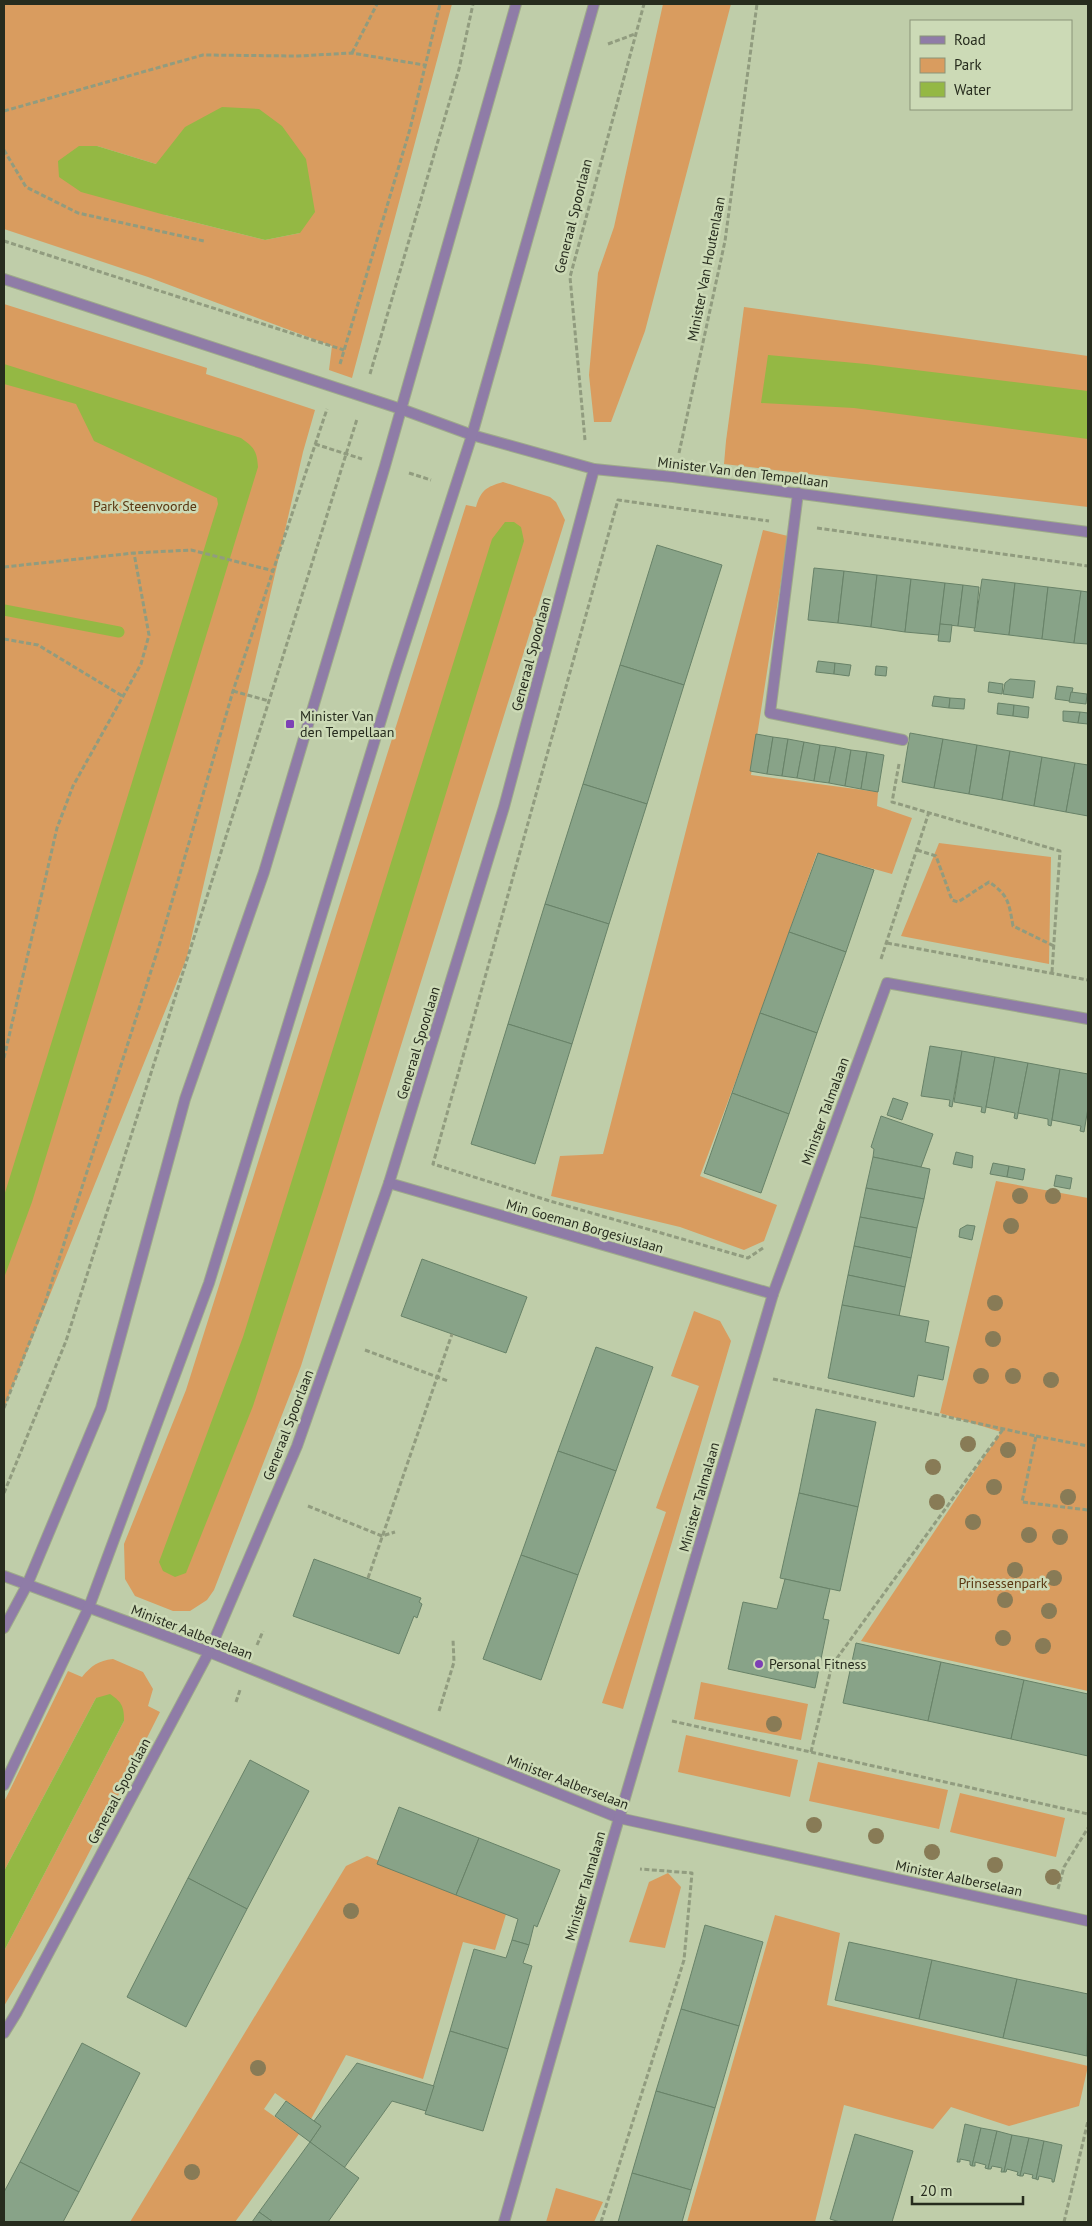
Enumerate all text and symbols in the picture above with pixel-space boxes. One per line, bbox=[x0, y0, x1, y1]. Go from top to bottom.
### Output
legend bbox=[910, 20, 1072, 110]
text: Road bbox=[954, 30, 986, 49]
text: Park bbox=[954, 55, 982, 74]
text: Water bbox=[954, 80, 991, 99]
street label: Generaal Spoorlaan bbox=[550, 157, 596, 275]
street label: Minister Van Houtenlaan bbox=[683, 195, 729, 343]
street label: Minister Van den Tempellaan bbox=[657, 453, 829, 491]
park label: Park Steenvoorde bbox=[93, 497, 197, 515]
street label: Generaal Spoorlaan bbox=[507, 595, 555, 713]
place label: Minister Van den Tempellaan bbox=[300, 707, 394, 741]
marker: Minister Van den Tempellaan bbox=[284, 718, 296, 730]
street label: Generaal Spoorlaan bbox=[392, 984, 444, 1102]
street label: Minister Talmalaan bbox=[797, 1055, 853, 1167]
street label: Min Goeman Borgesiuslaan bbox=[504, 1195, 666, 1257]
street label: Generaal Spoorlaan bbox=[259, 1367, 317, 1483]
street label: Minister Talmalaan bbox=[675, 1440, 723, 1554]
park label: Prinsessenpark bbox=[958, 1574, 1048, 1592]
street label: Minister Aalberselaan bbox=[128, 1600, 256, 1664]
place label: Personal Fitness bbox=[769, 1655, 866, 1673]
marker: Personal Fitness bbox=[753, 1658, 765, 1670]
street label: Generaal Spoorlaan bbox=[84, 1735, 154, 1847]
street label: Minister Aalberselaan bbox=[504, 1750, 632, 1814]
street label: Minister Talmalaan bbox=[561, 1829, 609, 1943]
street label: Minister Aalberselaan bbox=[894, 1856, 1024, 1900]
scale bar bbox=[912, 2174, 1023, 2206]
text: 20 m bbox=[920, 2181, 953, 2200]

